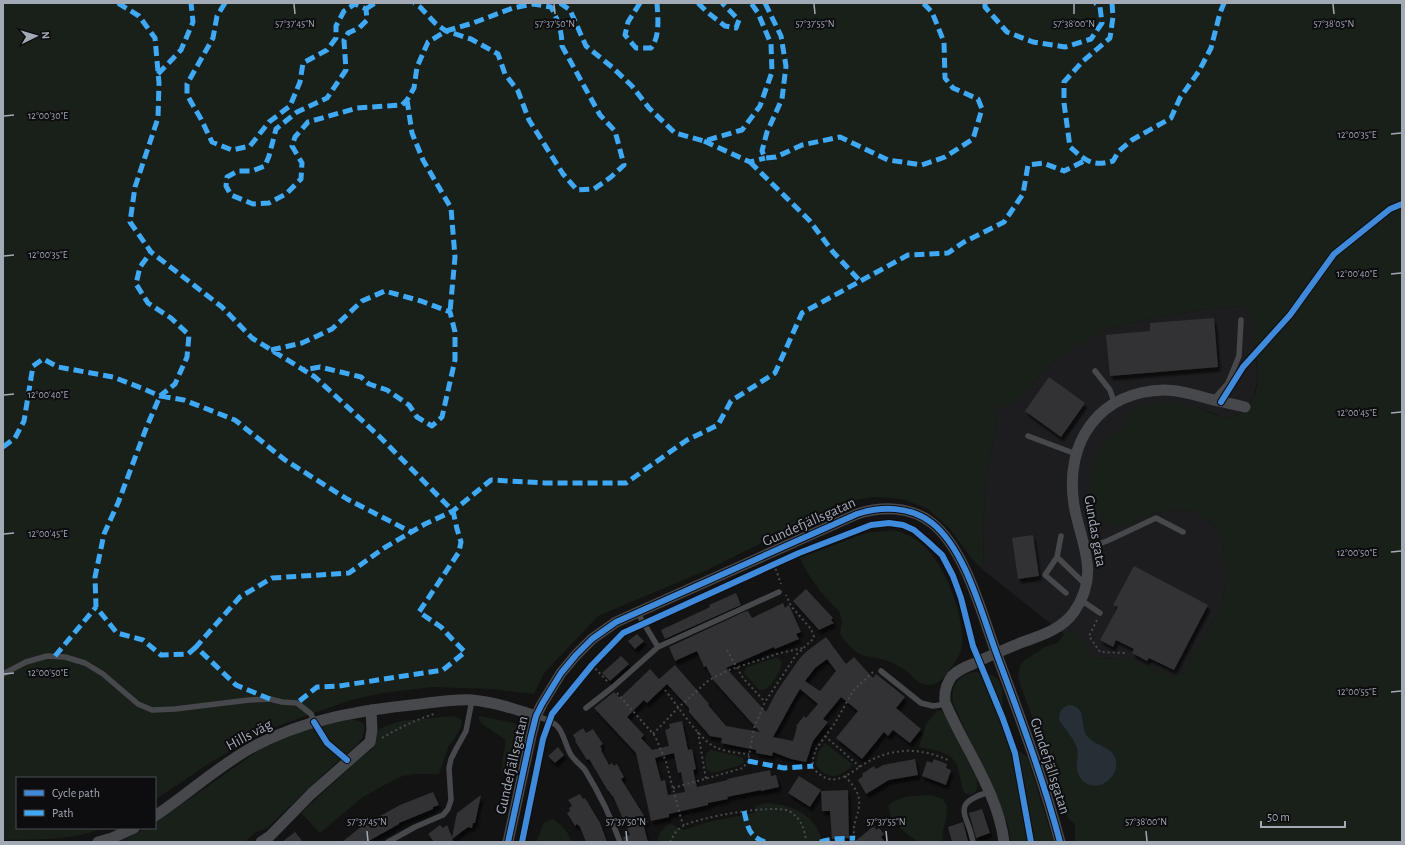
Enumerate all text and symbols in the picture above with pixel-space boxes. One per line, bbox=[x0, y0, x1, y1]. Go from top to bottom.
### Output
north arrow bbox=[16, 16, 56, 56]
text: 57°37'45"N bbox=[275, 19, 315, 29]
text: 57°37'50"N bbox=[535, 19, 575, 29]
text: 57°37'55"N bbox=[795, 19, 835, 29]
text: 57°38'00"N bbox=[1053, 19, 1095, 29]
text: 57°38'05"N bbox=[1314, 19, 1354, 29]
text: N bbox=[40, 31, 51, 39]
text: 12°00'30"E bbox=[28, 111, 68, 121]
text: 12°00'35"E bbox=[1337, 130, 1377, 140]
text: 12°00'35"E bbox=[28, 250, 68, 260]
text: 12°00'40"E bbox=[1337, 269, 1378, 279]
text: 12°00'40"E bbox=[28, 390, 69, 400]
text: 12°00'45"E bbox=[1337, 408, 1377, 418]
street label: Gundas gata bbox=[1081, 494, 1109, 568]
street label: Gundefjällsgatan bbox=[760, 495, 858, 549]
text: 12°00'45"E bbox=[28, 529, 68, 539]
text: 12°00'50"E bbox=[1337, 548, 1377, 558]
text: 12°00'50"E bbox=[28, 668, 68, 678]
text: 12°00'55"E bbox=[1337, 687, 1377, 697]
street label: Gundefjällsgatan bbox=[493, 714, 531, 816]
street label: Hills väg bbox=[224, 716, 275, 753]
street label: Gundefjällsgatan bbox=[1027, 716, 1073, 816]
legend bbox=[16, 777, 156, 829]
text: Cycle path bbox=[52, 787, 100, 800]
scale bar bbox=[1261, 803, 1345, 829]
text: Path bbox=[52, 807, 74, 819]
text: 50 m bbox=[1267, 811, 1290, 823]
text: 57°37'45"N bbox=[347, 817, 387, 827]
text: 57°37'50"N bbox=[606, 817, 646, 827]
text: 57°37'55"N bbox=[866, 817, 906, 827]
text: 57°38'00"N bbox=[1125, 817, 1167, 827]

